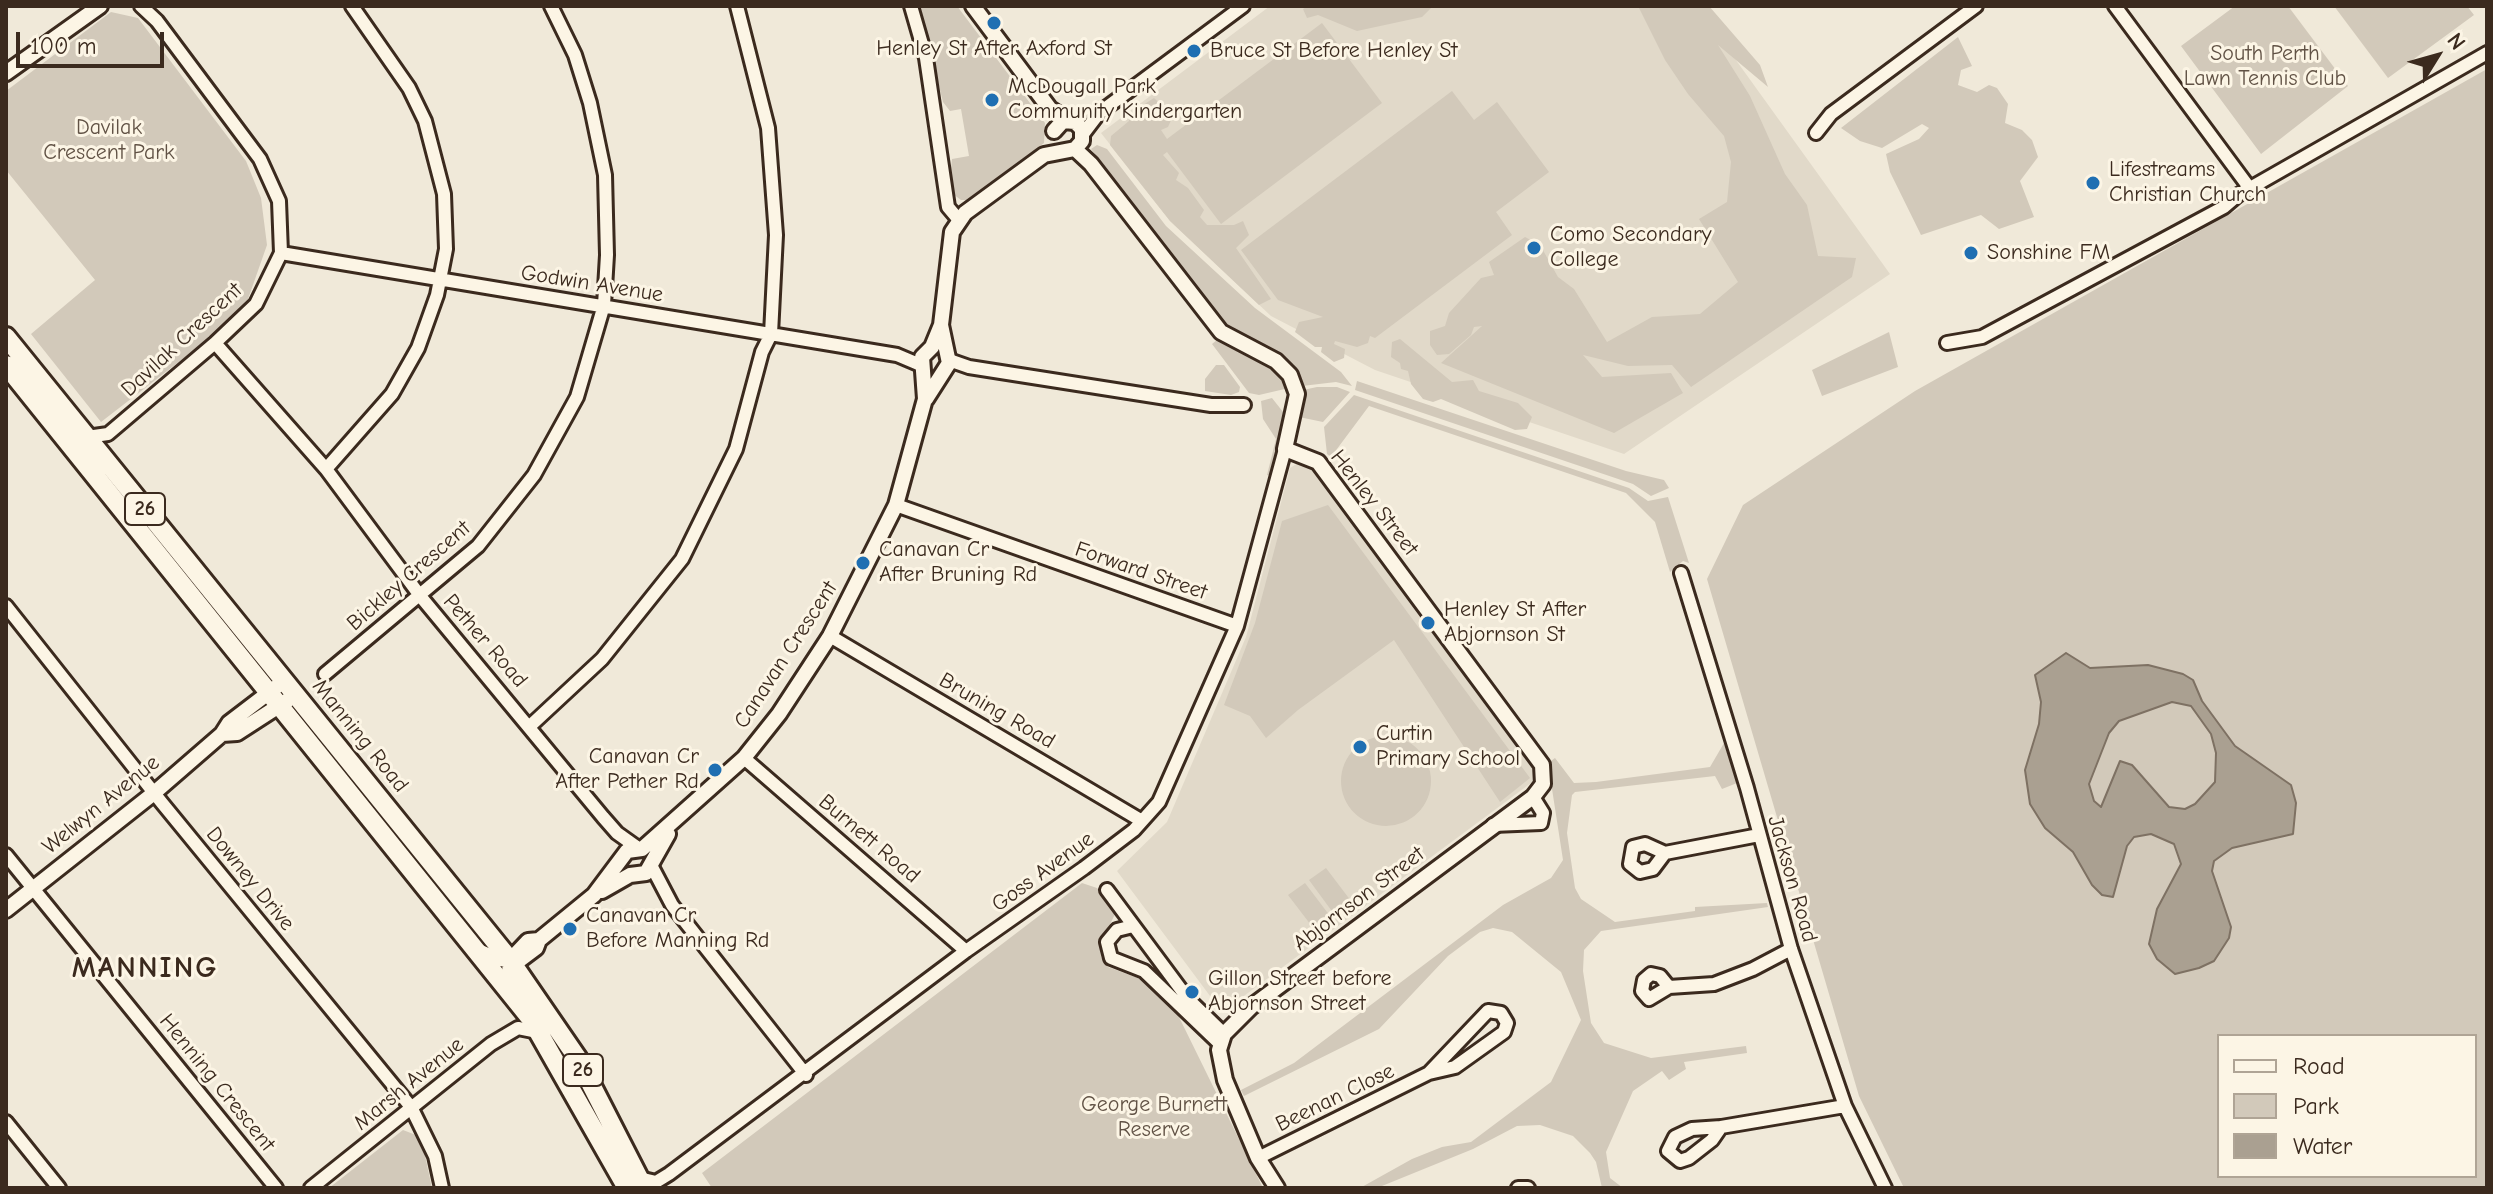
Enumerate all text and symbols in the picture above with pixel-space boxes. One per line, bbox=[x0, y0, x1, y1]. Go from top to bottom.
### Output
marker: Henley St After Axford St bbox=[985, 14, 1003, 32]
scale bar bbox=[20, 16, 168, 66]
north arrow bbox=[2397, 16, 2477, 96]
text: N bbox=[2441, 28, 2471, 55]
text: 100 m bbox=[30, 32, 97, 60]
place label: Henley St After Axford St bbox=[876, 36, 1112, 62]
place label: Bruce St Before Henley St bbox=[1210, 38, 1458, 64]
park label: South Perth Lawn Tennis Club bbox=[2184, 41, 2346, 92]
marker: Bruce St Before Henley St bbox=[1185, 42, 1203, 60]
place label: McDougall Park Community Kindergarten bbox=[1008, 74, 1242, 126]
marker: McDougall Park Community Kindergarten bbox=[983, 91, 1001, 109]
park label: Davilak Crescent Park bbox=[43, 115, 175, 166]
place label: Lifestreams Christian Church bbox=[2109, 157, 2266, 208]
marker: Lifestreams Christian Church bbox=[2084, 174, 2102, 192]
place label: Como Secondary College bbox=[1550, 222, 1711, 274]
marker: Como Secondary College bbox=[1525, 239, 1543, 257]
place label: Sonshine FM bbox=[1987, 240, 2110, 266]
marker: Sonshine FM bbox=[1962, 244, 1980, 262]
street label: Godwin Avenue bbox=[519, 260, 665, 308]
street label: Davilak Crescent bbox=[116, 277, 248, 403]
street label: Henley Street bbox=[1324, 445, 1424, 561]
road number: 26 bbox=[125, 493, 165, 525]
street label: Bickley Crescent bbox=[342, 515, 476, 637]
street label: Forward Street bbox=[1071, 536, 1211, 606]
place label: Canavan Cr After Bruning Rd bbox=[879, 537, 1037, 588]
marker: Canavan Cr After Bruning Rd bbox=[854, 554, 872, 572]
street label: Canavan Crescent bbox=[729, 577, 843, 733]
street label: Pether Road bbox=[437, 589, 533, 693]
place label: Henley St After Abjornson St bbox=[1444, 597, 1586, 648]
marker: Henley St After Abjornson St bbox=[1419, 614, 1437, 632]
street label: Bruning Road bbox=[934, 667, 1060, 755]
street label: Manning Road bbox=[306, 674, 414, 798]
place label: Curtin Primary School bbox=[1376, 721, 1520, 772]
marker: Curtin Primary School bbox=[1351, 738, 1369, 756]
place label: Canavan Cr After Pether Rd bbox=[555, 744, 699, 796]
street label: Welwyn Avenue bbox=[37, 750, 165, 860]
marker: Canavan Cr After Pether Rd bbox=[706, 761, 724, 779]
street label: Burnett Road bbox=[813, 789, 925, 889]
street label: Jackson Road bbox=[1761, 813, 1823, 945]
street label: Downey Drive bbox=[200, 822, 300, 936]
street label: Goss Avenue bbox=[987, 826, 1099, 918]
street label: Abjornson Street bbox=[1288, 841, 1430, 957]
place label: Canavan Cr Before Manning Rd bbox=[586, 903, 770, 954]
marker: Canavan Cr Before Manning Rd bbox=[561, 920, 579, 938]
district label: MANNING bbox=[72, 951, 218, 987]
place label: Gillon Street before Abjornson Street bbox=[1208, 966, 1391, 1018]
marker: Gillon Street before Abjornson Street bbox=[1183, 983, 1201, 1001]
street label: Henning Crescent bbox=[153, 1009, 281, 1157]
street label: Marsh Avenue bbox=[349, 1032, 469, 1136]
legend bbox=[2217, 1034, 2477, 1178]
text: Road bbox=[2293, 1052, 2345, 1080]
road number: 26 bbox=[563, 1054, 603, 1086]
street label: Beenan Close bbox=[1271, 1058, 1399, 1138]
park label: George Burnett Reserve bbox=[1081, 1092, 1227, 1144]
text: Park bbox=[2293, 1092, 2339, 1120]
text: Water bbox=[2293, 1132, 2352, 1160]

